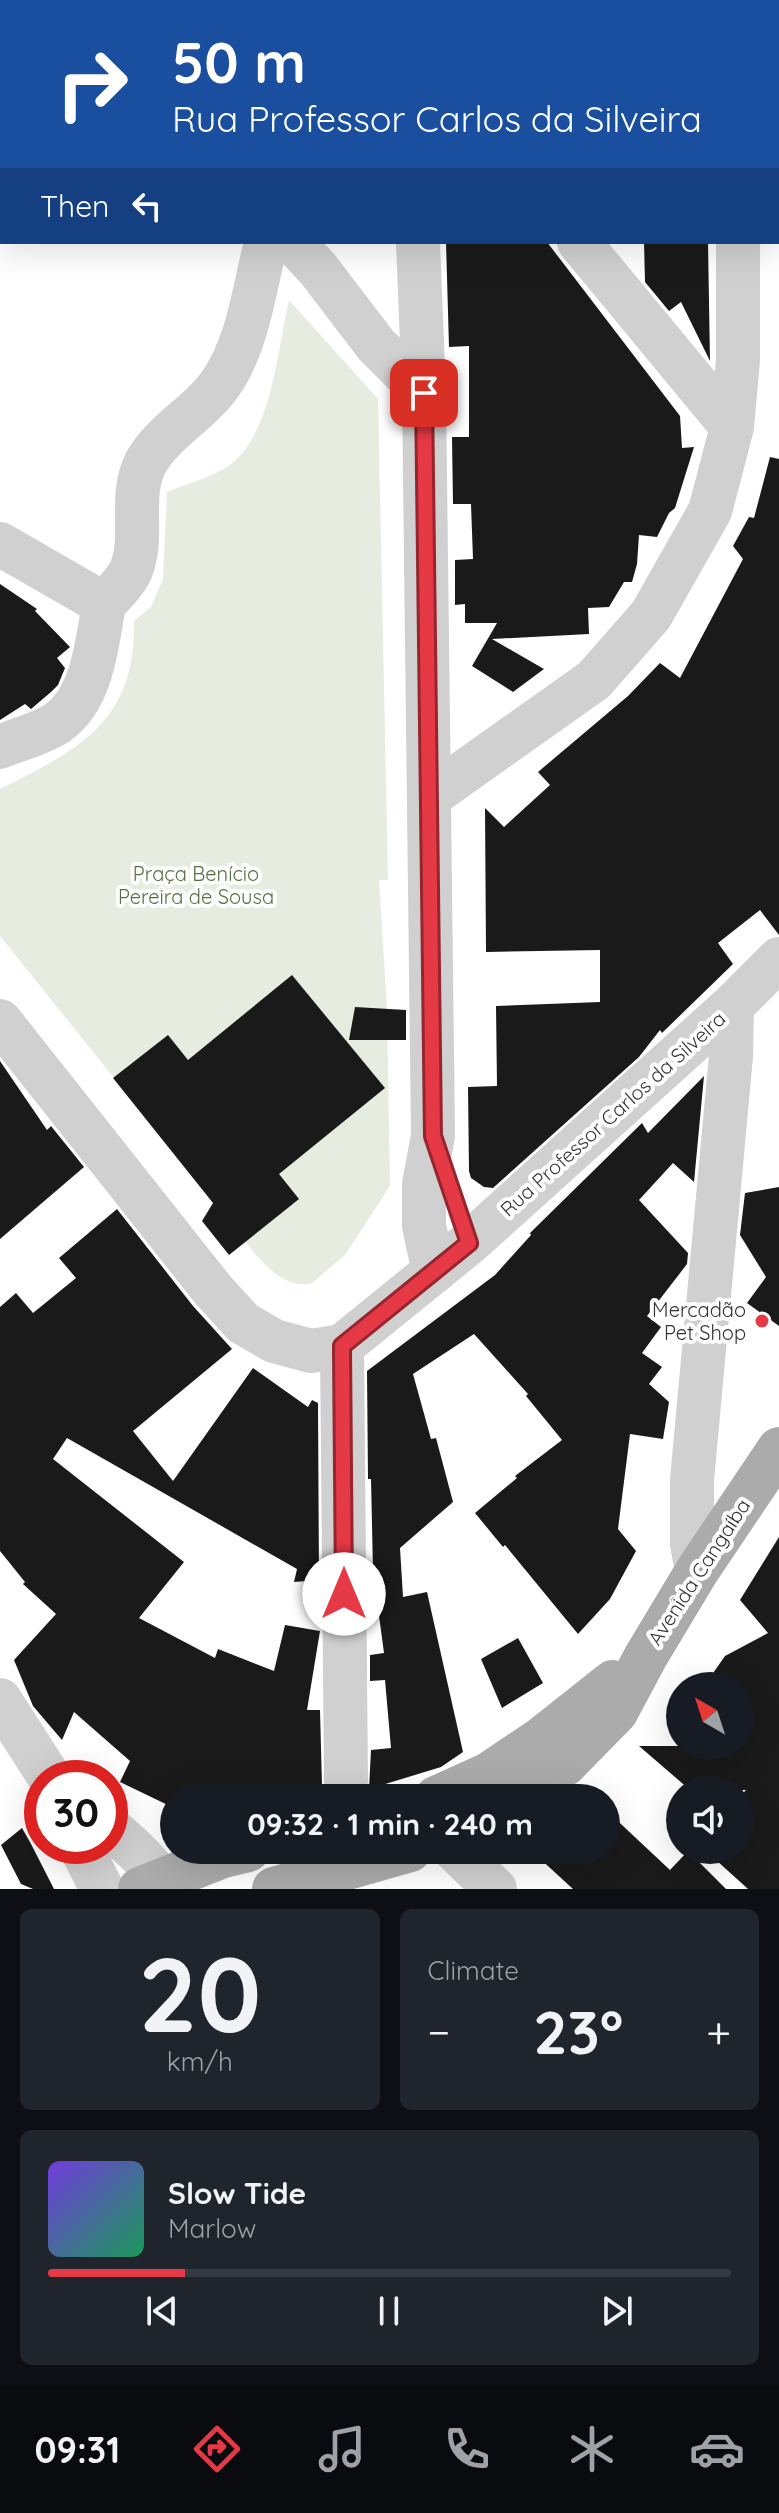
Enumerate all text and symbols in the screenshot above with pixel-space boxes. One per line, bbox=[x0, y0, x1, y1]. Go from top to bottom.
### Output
text: 50 m bbox=[172, 27, 306, 97]
icon: right bbox=[40, 32, 144, 136]
text: Rua Professor Carlos da Silveira bbox=[172, 96, 702, 141]
icon: left bbox=[125, 184, 169, 228]
text: Then bbox=[40, 187, 109, 225]
pin bbox=[390, 359, 458, 427]
icon: arrive bbox=[402, 371, 446, 415]
park label: Praça Benício Pereira de Sousa bbox=[118, 861, 274, 909]
street label: Rua Professor Carlos da Silveira bbox=[495, 1006, 730, 1221]
place label: Mercadão Pet Shop bbox=[652, 1297, 746, 1345]
marker: Mercadão Pet Shop bbox=[753, 1312, 771, 1330]
street label: Avenida Cangaíba bbox=[642, 1494, 755, 1650]
position arrow bbox=[302, 1552, 386, 1636]
north arrow bbox=[666, 1672, 754, 1760]
map controls bbox=[666, 1672, 754, 1864]
speed limit sign: 30 bbox=[24, 1760, 128, 1864]
button: sound bbox=[666, 1776, 754, 1864]
text: 09:32 · 1 min · 240 m bbox=[247, 1805, 533, 1843]
text: 20 bbox=[138, 1928, 261, 2058]
text: Climate bbox=[428, 1954, 519, 1987]
text: 23° bbox=[533, 1994, 623, 2069]
text: − bbox=[428, 2004, 450, 2059]
text: + bbox=[706, 2004, 731, 2059]
text: km/h bbox=[167, 2045, 233, 2078]
text: Slow Tide bbox=[168, 2174, 306, 2212]
text: Marlow bbox=[168, 2212, 256, 2245]
icon: previous bbox=[140, 2289, 184, 2333]
icon: pause bbox=[367, 2289, 411, 2333]
icon: next bbox=[595, 2289, 639, 2333]
icon: directions bbox=[189, 2421, 245, 2477]
icon: music bbox=[314, 2421, 370, 2477]
icon: phone bbox=[439, 2421, 495, 2477]
icon: climate bbox=[564, 2421, 620, 2477]
icon: car bbox=[689, 2421, 745, 2477]
text: 09:31 bbox=[34, 2427, 120, 2472]

